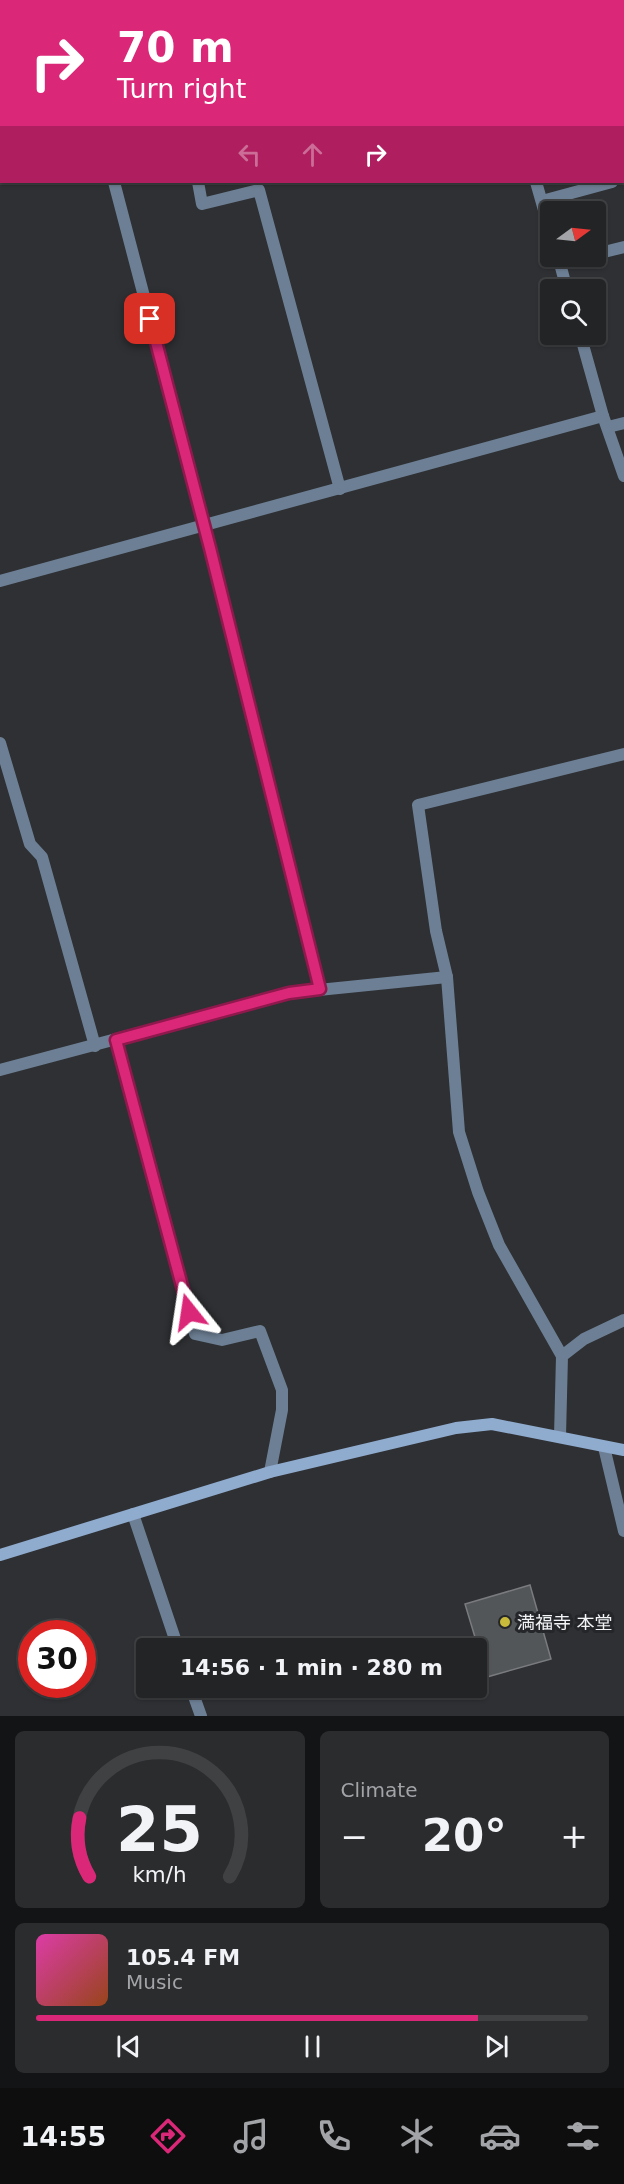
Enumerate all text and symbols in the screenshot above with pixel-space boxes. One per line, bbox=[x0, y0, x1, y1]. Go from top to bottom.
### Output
text: 70 m bbox=[117, 23, 234, 72]
icon: right bbox=[18, 24, 96, 102]
text: Turn right bbox=[117, 73, 246, 104]
icon: left bbox=[233, 138, 266, 171]
icon: ahead bbox=[296, 138, 329, 171]
icon: right bbox=[359, 138, 392, 171]
north arrow bbox=[540, 201, 606, 267]
map controls bbox=[540, 201, 606, 345]
button: search bbox=[540, 279, 606, 345]
pin bbox=[124, 293, 175, 344]
icon: arrive bbox=[133, 302, 166, 335]
position arrow bbox=[157, 1280, 221, 1344]
place label: 満福寺 本堂 bbox=[517, 1612, 613, 1633]
marker: 満福寺 本堂 bbox=[498, 1615, 512, 1629]
speed limit sign: 30 bbox=[18, 1620, 96, 1698]
text: 14:56 · 1 min · 280 m bbox=[180, 1655, 443, 1680]
text: Climate bbox=[341, 1778, 417, 1802]
text: 25 bbox=[116, 1793, 203, 1866]
text: 20° bbox=[422, 1809, 507, 1862]
text: − bbox=[341, 1817, 368, 1856]
text: + bbox=[560, 1817, 588, 1856]
text: km/h bbox=[133, 1862, 187, 1887]
text: 105.4 FM bbox=[126, 1945, 240, 1970]
text: Music bbox=[126, 1970, 183, 1994]
icon: previous bbox=[112, 2030, 145, 2063]
icon: pause bbox=[296, 2030, 329, 2063]
icon: next bbox=[480, 2030, 513, 2063]
icon: directions bbox=[147, 2115, 189, 2157]
icon: music bbox=[230, 2115, 272, 2157]
icon: phone bbox=[313, 2115, 355, 2157]
icon: climate bbox=[396, 2115, 438, 2157]
icon: car bbox=[479, 2115, 521, 2157]
icon: filters bbox=[562, 2115, 604, 2157]
text: 14:55 bbox=[20, 2121, 106, 2152]

